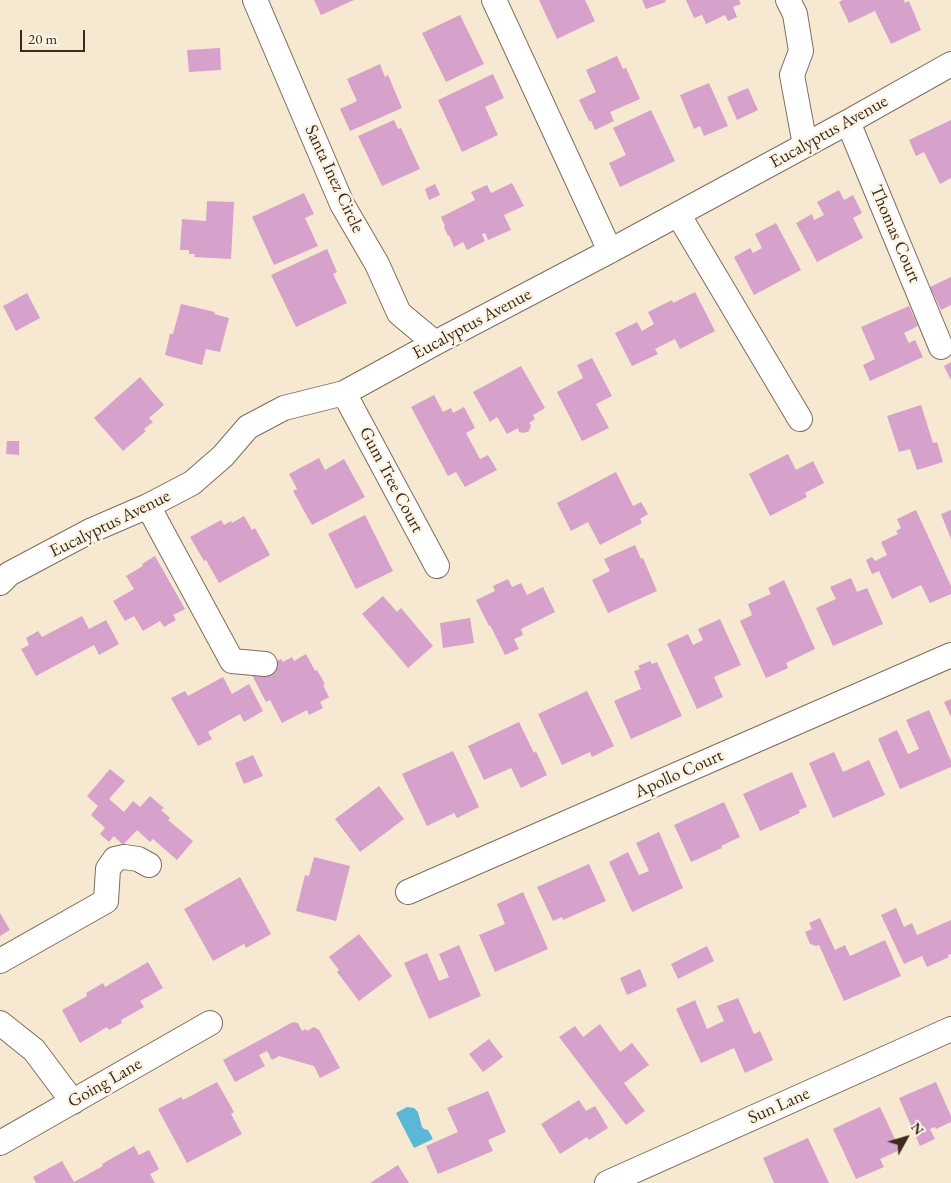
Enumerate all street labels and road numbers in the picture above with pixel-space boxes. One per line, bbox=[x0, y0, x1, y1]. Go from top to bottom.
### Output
street label: Eucalyptus Avenue bbox=[766, 91, 892, 173]
street label: Santa Inez Circle bbox=[300, 122, 368, 236]
street label: Thomas Court bbox=[865, 182, 925, 286]
street label: Eucalyptus Avenue bbox=[409, 284, 535, 364]
street label: Gum Tree Court bbox=[354, 423, 428, 537]
street label: Eucalyptus Avenue bbox=[46, 485, 174, 563]
street label: Apollo Court bbox=[631, 745, 727, 803]
street label: Going Lane bbox=[64, 1053, 146, 1113]
street label: Sun Lane bbox=[745, 1083, 813, 1129]

